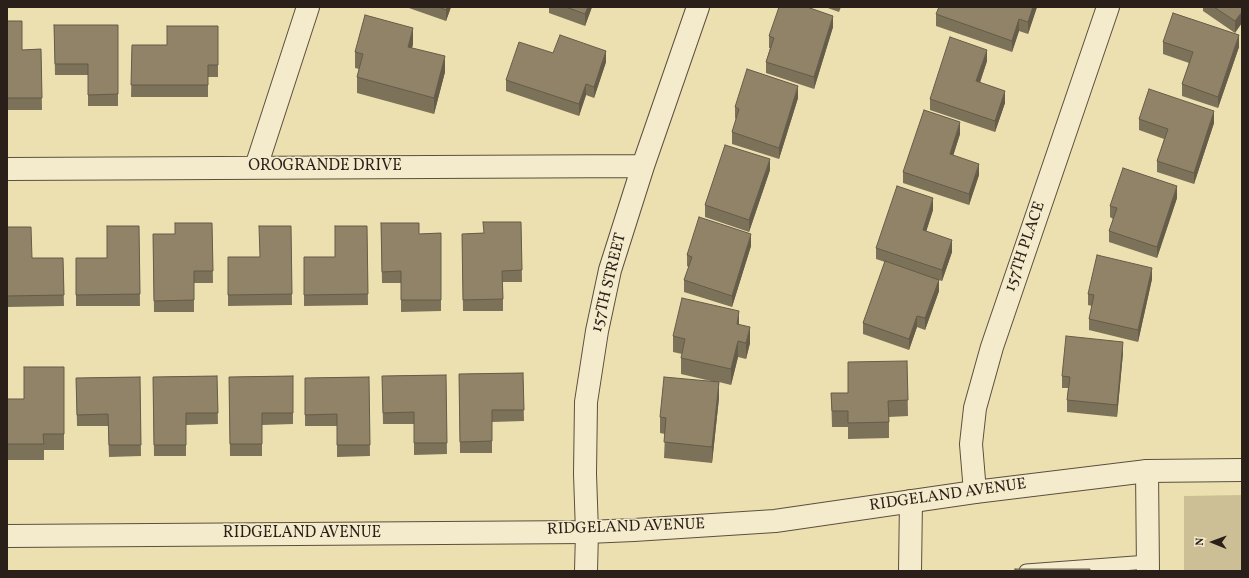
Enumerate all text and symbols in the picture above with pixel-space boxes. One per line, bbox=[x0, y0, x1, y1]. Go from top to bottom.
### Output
street label: OROGRANDE DRIVE bbox=[248, 157, 402, 177]
street label: 157TH PLACE bbox=[1002, 199, 1050, 295]
street label: 157TH STREET bbox=[588, 231, 632, 335]
street label: RIDGELAND AVENUE bbox=[868, 475, 1028, 517]
street label: RIDGELAND AVENUE bbox=[547, 516, 705, 540]
north arrow bbox=[1193, 522, 1233, 562]
street label: RIDGELAND AVENUE bbox=[223, 524, 381, 544]
text: N bbox=[1193, 538, 1208, 546]

